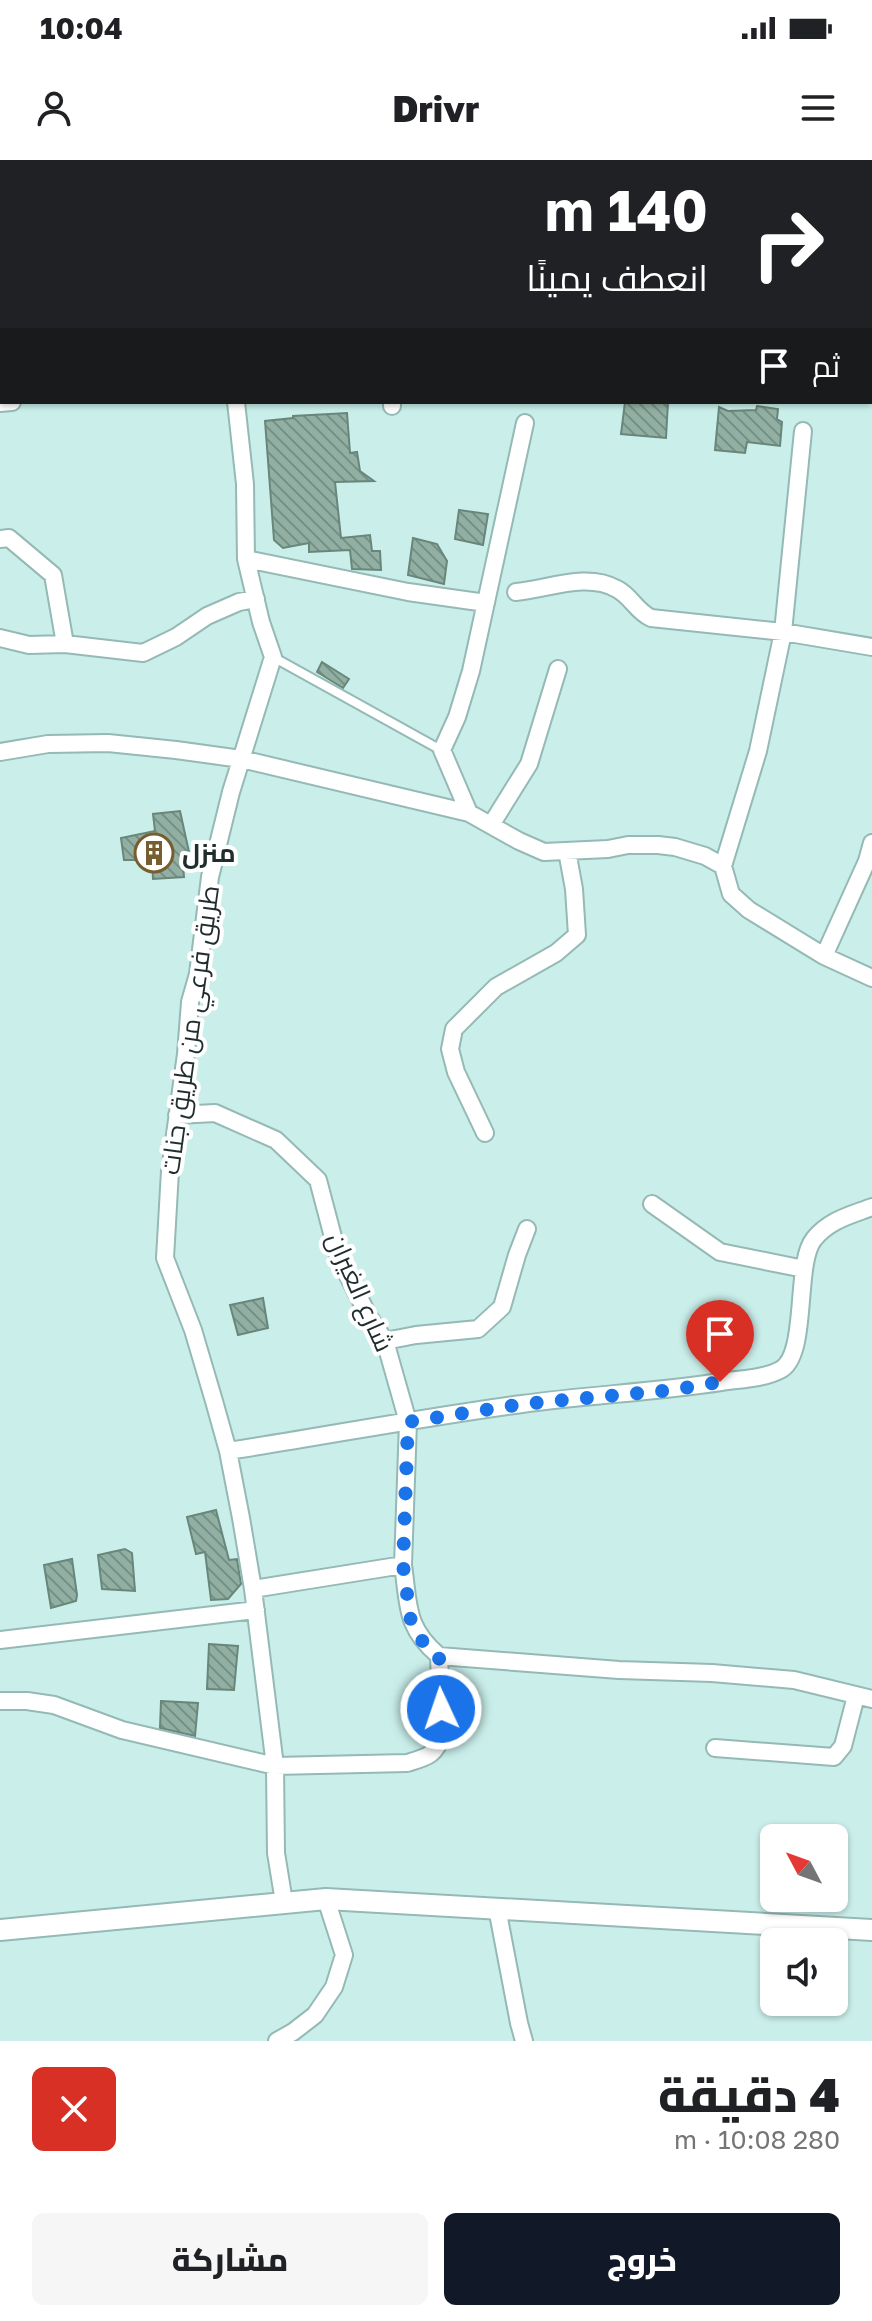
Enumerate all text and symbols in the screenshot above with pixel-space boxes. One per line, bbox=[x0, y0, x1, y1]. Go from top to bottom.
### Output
text: 10:04 bbox=[40, 10, 123, 46]
icon: person bbox=[32, 86, 76, 130]
icon: menu bbox=[796, 86, 840, 130]
text: Drivr bbox=[393, 87, 479, 130]
text: 140 m bbox=[545, 176, 708, 243]
icon: right bbox=[736, 192, 840, 296]
text: انعطف يمينًا bbox=[526, 256, 708, 299]
icon: arrive bbox=[752, 344, 796, 388]
text: ثم bbox=[812, 348, 840, 384]
building icon: منزل bbox=[133, 832, 175, 874]
place label: منزل bbox=[182, 837, 236, 869]
street label: طريق فرعي من طريق جنات bbox=[154, 883, 231, 1177]
street label: شارع الغيران bbox=[319, 1227, 401, 1357]
pin bbox=[686, 1300, 754, 1382]
icon: arrive bbox=[698, 1312, 742, 1356]
position arrow bbox=[399, 1667, 483, 1751]
north arrow bbox=[760, 1824, 848, 1912]
map controls bbox=[760, 1824, 848, 2016]
button: sound bbox=[760, 1928, 848, 2016]
text: 4 دقيقة bbox=[658, 2065, 840, 2123]
button: close bbox=[32, 2067, 116, 2151]
text: 280 m · 10:08 bbox=[674, 2124, 840, 2155]
button: مشاركة bbox=[32, 2213, 428, 2305]
button: خروج bbox=[444, 2213, 840, 2305]

